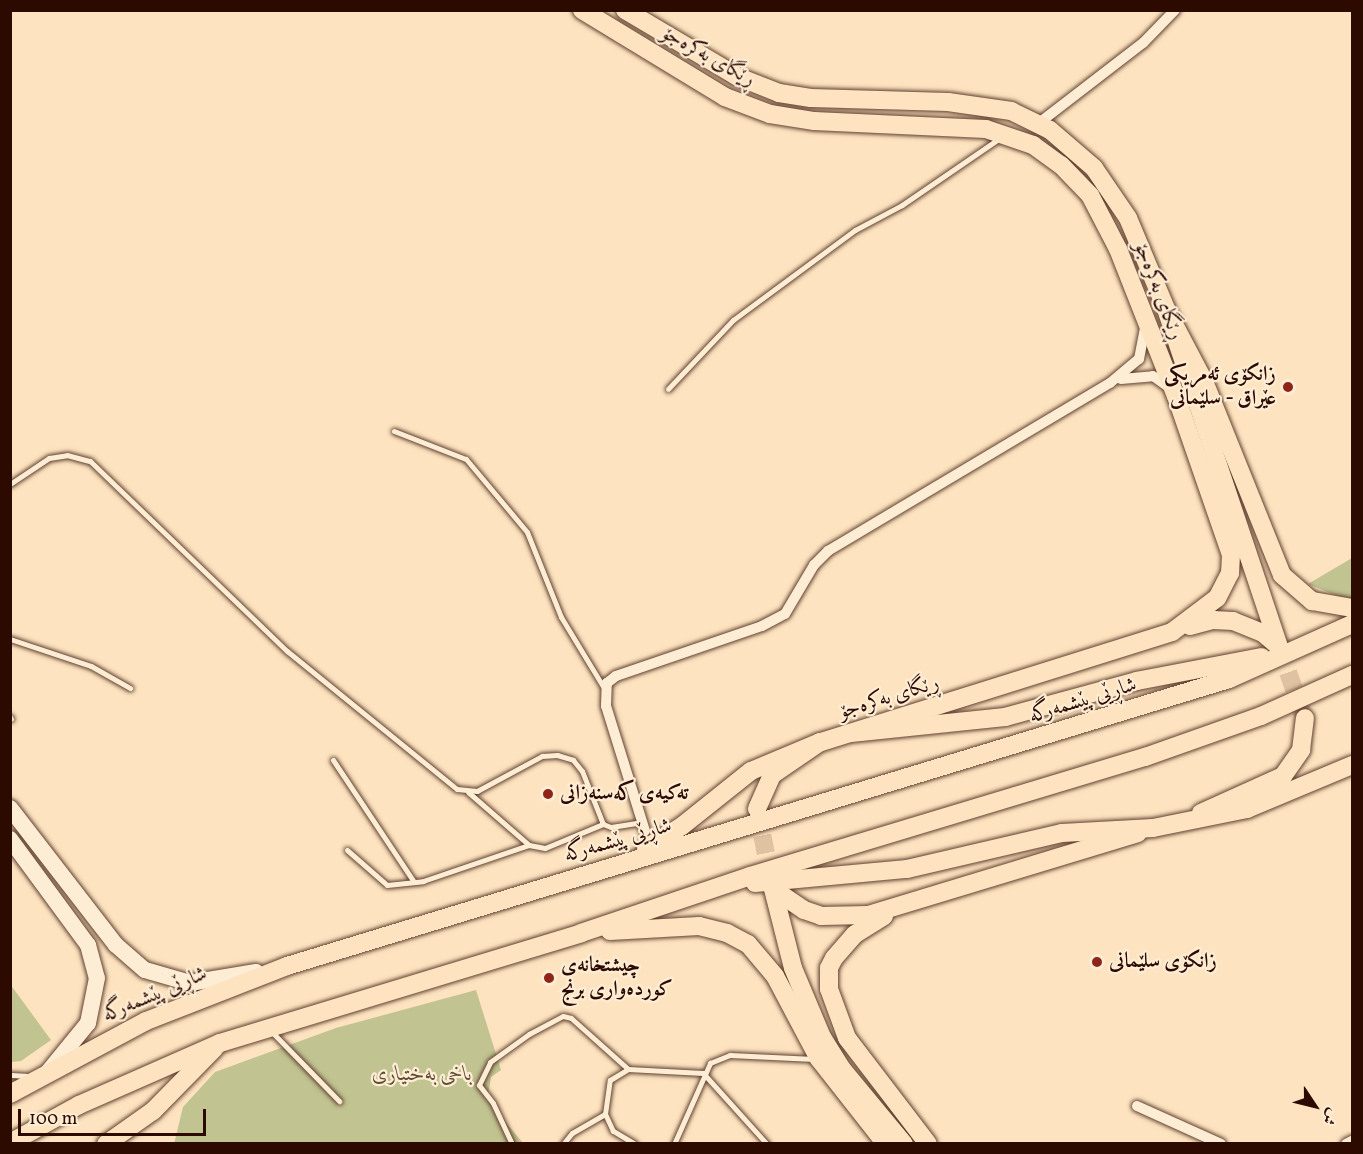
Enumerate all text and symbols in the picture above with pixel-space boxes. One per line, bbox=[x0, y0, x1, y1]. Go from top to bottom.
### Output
street label: ڕێگای بەکرەجۆ bbox=[657, 21, 759, 93]
street label: ڕێگای بەکرەجۆ bbox=[1128, 238, 1188, 344]
place label: زانکۆی ئەمریکی عێراق - سلێمانی bbox=[1164, 362, 1276, 412]
marker: زانکۆی ئەمریکی عێراق - سلێمانی bbox=[1281, 380, 1295, 394]
street label: ڕێگای بەکرەجۆ bbox=[836, 671, 942, 725]
street label: شاڕێی پێشمەرگە bbox=[1026, 673, 1140, 729]
place label: تەکیەی کەسنەزانی bbox=[560, 781, 689, 807]
marker: تەکیەی کەسنەزانی bbox=[541, 787, 555, 801]
street label: شاڕێی پێشمەرگە bbox=[561, 814, 675, 868]
place label: زانکۆی سلێمانی bbox=[1109, 949, 1217, 975]
place label: چيشتخانەی کوردەواری برنج bbox=[561, 953, 673, 1003]
marker: زانکۆی سلێمانی bbox=[1090, 955, 1104, 969]
street label: شاڕێی پێشمەرگە bbox=[99, 962, 211, 1028]
marker: چيشتخانەی کوردەواری برنج bbox=[542, 971, 556, 985]
park label: باخی بەختیاری bbox=[372, 1062, 472, 1088]
north arrow bbox=[1285, 1076, 1345, 1136]
scale bar bbox=[21, 1097, 208, 1135]
text: ش bbox=[1316, 1104, 1343, 1129]
text: 100 m bbox=[29, 1107, 78, 1132]

